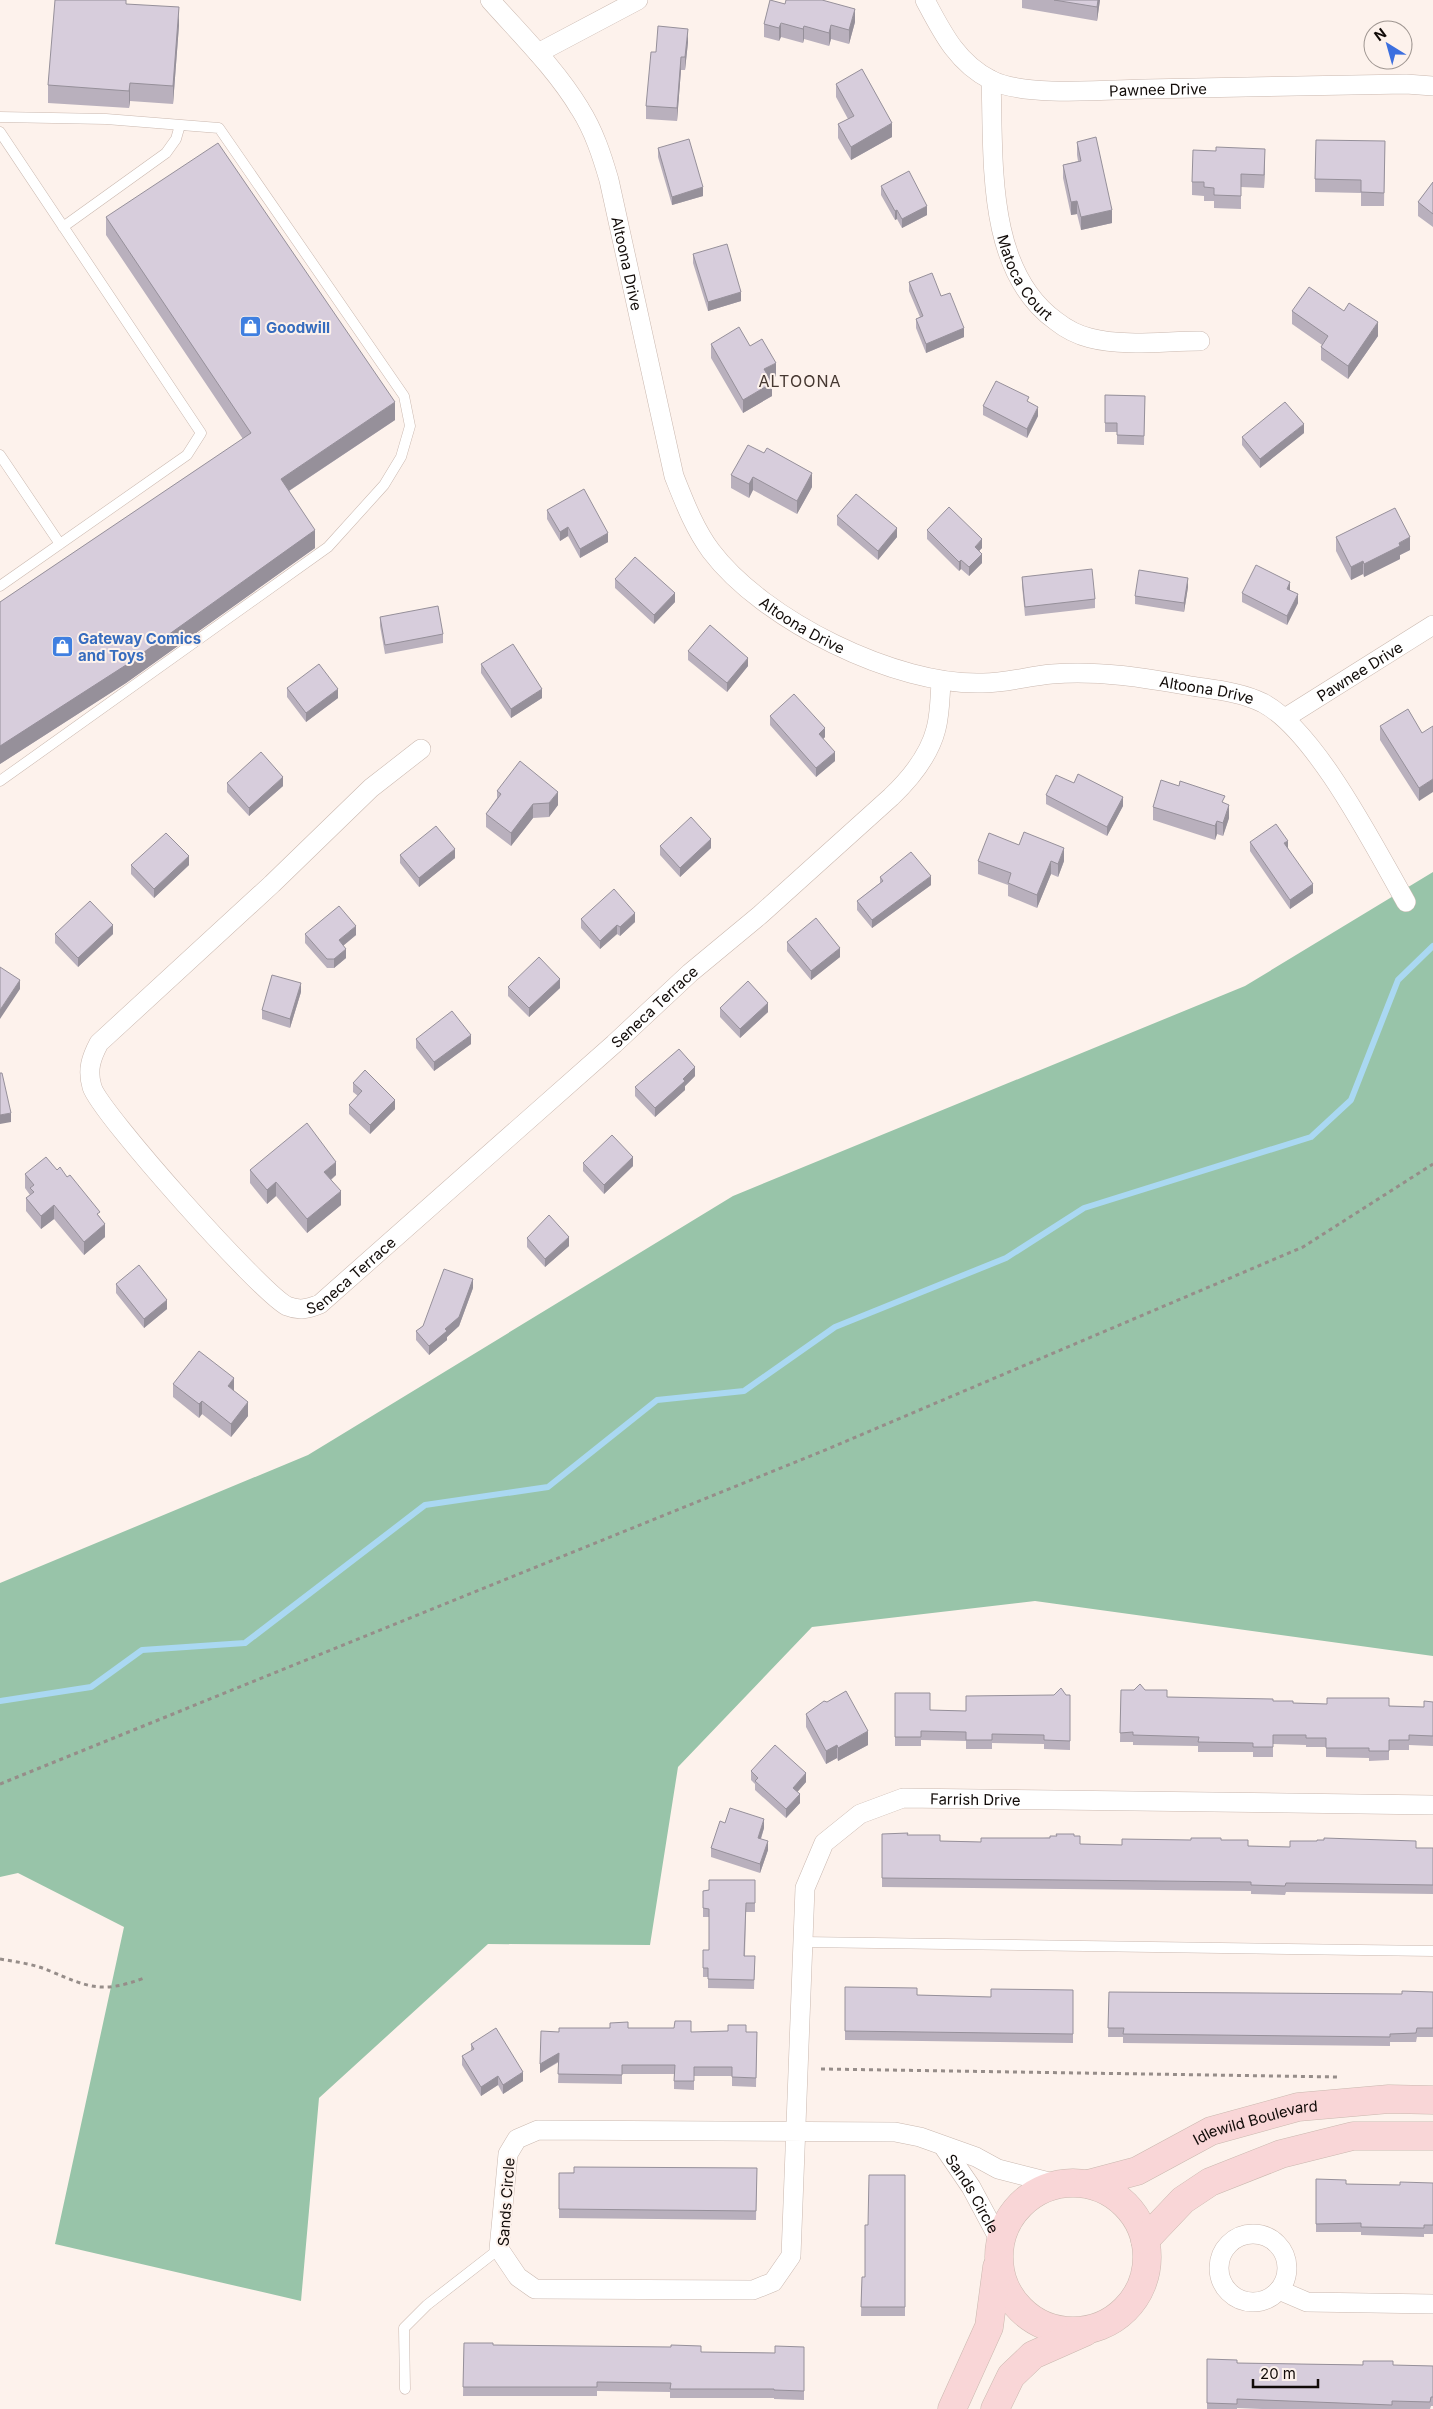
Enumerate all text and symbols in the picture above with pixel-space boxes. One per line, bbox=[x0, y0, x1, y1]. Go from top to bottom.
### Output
north arrow bbox=[1363, 20, 1413, 70]
text: N bbox=[1370, 24, 1389, 44]
street label: Pawnee Drive bbox=[1109, 79, 1207, 100]
street label: Altoona Drive bbox=[608, 215, 647, 312]
street label: Matoca Court bbox=[994, 232, 1057, 324]
shop icon: Goodwill bbox=[238, 315, 262, 339]
place label: Goodwill bbox=[266, 318, 330, 337]
district label: ALTOONA bbox=[759, 371, 841, 391]
street label: Altoona Drive bbox=[756, 592, 848, 657]
place label: Gateway Comics and Toys bbox=[78, 629, 201, 665]
shop icon: Gateway Comics and Toys bbox=[50, 635, 74, 659]
street label: Pawnee Drive bbox=[1313, 637, 1406, 705]
street label: Altoona Drive bbox=[1158, 671, 1257, 708]
street label: Seneca Terrace bbox=[607, 961, 701, 1052]
street label: Seneca Terrace bbox=[304, 1232, 399, 1318]
street label: Farrish Drive bbox=[930, 1789, 1021, 1809]
street label: Idlewild Boulevard bbox=[1189, 2096, 1318, 2149]
street label: Sands Circle bbox=[942, 2150, 1003, 2236]
street label: Sands Circle bbox=[493, 2157, 519, 2247]
scale bar bbox=[1253, 2356, 1318, 2388]
text: 20 m bbox=[1260, 2364, 1296, 2383]

